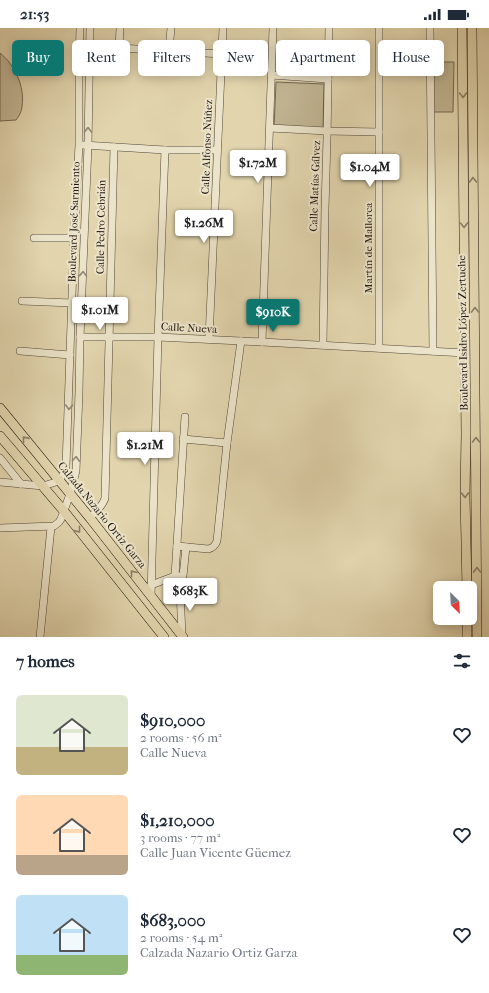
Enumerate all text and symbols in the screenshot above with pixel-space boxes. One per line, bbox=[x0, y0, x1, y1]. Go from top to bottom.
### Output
text: 21:53 bbox=[20, 5, 49, 23]
chip: Buy bbox=[12, 40, 64, 76]
chip: Rent bbox=[72, 40, 130, 76]
chip: Filters bbox=[138, 40, 205, 76]
chip: New bbox=[213, 40, 268, 76]
chip: Apartment bbox=[276, 40, 370, 76]
chip: House bbox=[378, 40, 444, 76]
one-way arrow bbox=[459, 92, 467, 98]
street label: Calle Alfonso Núñez bbox=[199, 99, 215, 195]
one-way arrow bbox=[84, 127, 92, 133]
street label: Calle Matías Gálvez bbox=[307, 140, 323, 232]
pin: $1.72M bbox=[225, 150, 291, 184]
pin: $1.04M bbox=[337, 154, 403, 188]
text: $1.72M bbox=[239, 155, 277, 170]
text: $1.04M bbox=[350, 159, 390, 174]
street label: Boulevard José Sarmiento bbox=[65, 161, 83, 283]
one-way arrow bbox=[469, 177, 477, 183]
street label: Calle Pedro Cebrián bbox=[94, 179, 108, 274]
street label: Martín de Mallorca bbox=[362, 202, 375, 293]
pin: $1.26M bbox=[171, 210, 237, 244]
text: $1.26M bbox=[184, 215, 224, 230]
one-way arrow bbox=[460, 222, 468, 228]
street label: Boulevard Isidro López Zertuche bbox=[455, 255, 471, 411]
one-way arrow bbox=[79, 271, 87, 277]
pin: $1.01M bbox=[67, 297, 133, 331]
pin: $910K bbox=[245, 299, 301, 333]
text: $1.01M bbox=[81, 302, 119, 317]
text: $910K bbox=[255, 304, 291, 319]
one-way arrow bbox=[470, 307, 479, 313]
street label: Calle Nueva bbox=[160, 320, 218, 336]
one-way arrow bbox=[64, 404, 73, 410]
pin: $1.21M bbox=[112, 432, 178, 466]
one-way arrow bbox=[23, 437, 30, 444]
text: $1.21M bbox=[126, 437, 164, 452]
one-way arrow bbox=[472, 437, 480, 443]
one-way arrow bbox=[72, 456, 80, 462]
street label: Calzada Nazario Ortiz Garza bbox=[55, 459, 150, 572]
one-way arrow bbox=[461, 492, 469, 498]
one-way arrow bbox=[74, 526, 81, 533]
one-way arrow bbox=[472, 567, 481, 573]
one-way arrow bbox=[131, 571, 138, 578]
pin: $683K bbox=[162, 578, 218, 612]
north arrow bbox=[433, 581, 477, 625]
map controls bbox=[433, 581, 477, 625]
text: $683K bbox=[172, 583, 208, 598]
icon: filters bbox=[451, 650, 473, 672]
text: 7 homes bbox=[16, 651, 75, 671]
text: $910,000 bbox=[140, 710, 205, 730]
icon: home bbox=[48, 711, 96, 759]
icon: heart bbox=[451, 724, 473, 746]
text: 2 rooms · 56 m² bbox=[140, 730, 222, 745]
text: Calle Nueva bbox=[140, 745, 207, 760]
text: $1,210,000 bbox=[140, 810, 215, 830]
icon: home bbox=[48, 811, 96, 859]
icon: heart bbox=[451, 824, 473, 846]
text: 3 rooms · 77 m² bbox=[140, 830, 220, 845]
text: Calle Juan Vicente Güemez bbox=[140, 845, 291, 860]
text: $683,000 bbox=[140, 910, 206, 930]
icon: home bbox=[48, 911, 96, 959]
icon: heart bbox=[451, 924, 473, 946]
text: 2 rooms · 54 m² bbox=[140, 930, 222, 945]
text: Calzada Nazario Ortiz Garza bbox=[140, 945, 297, 960]

